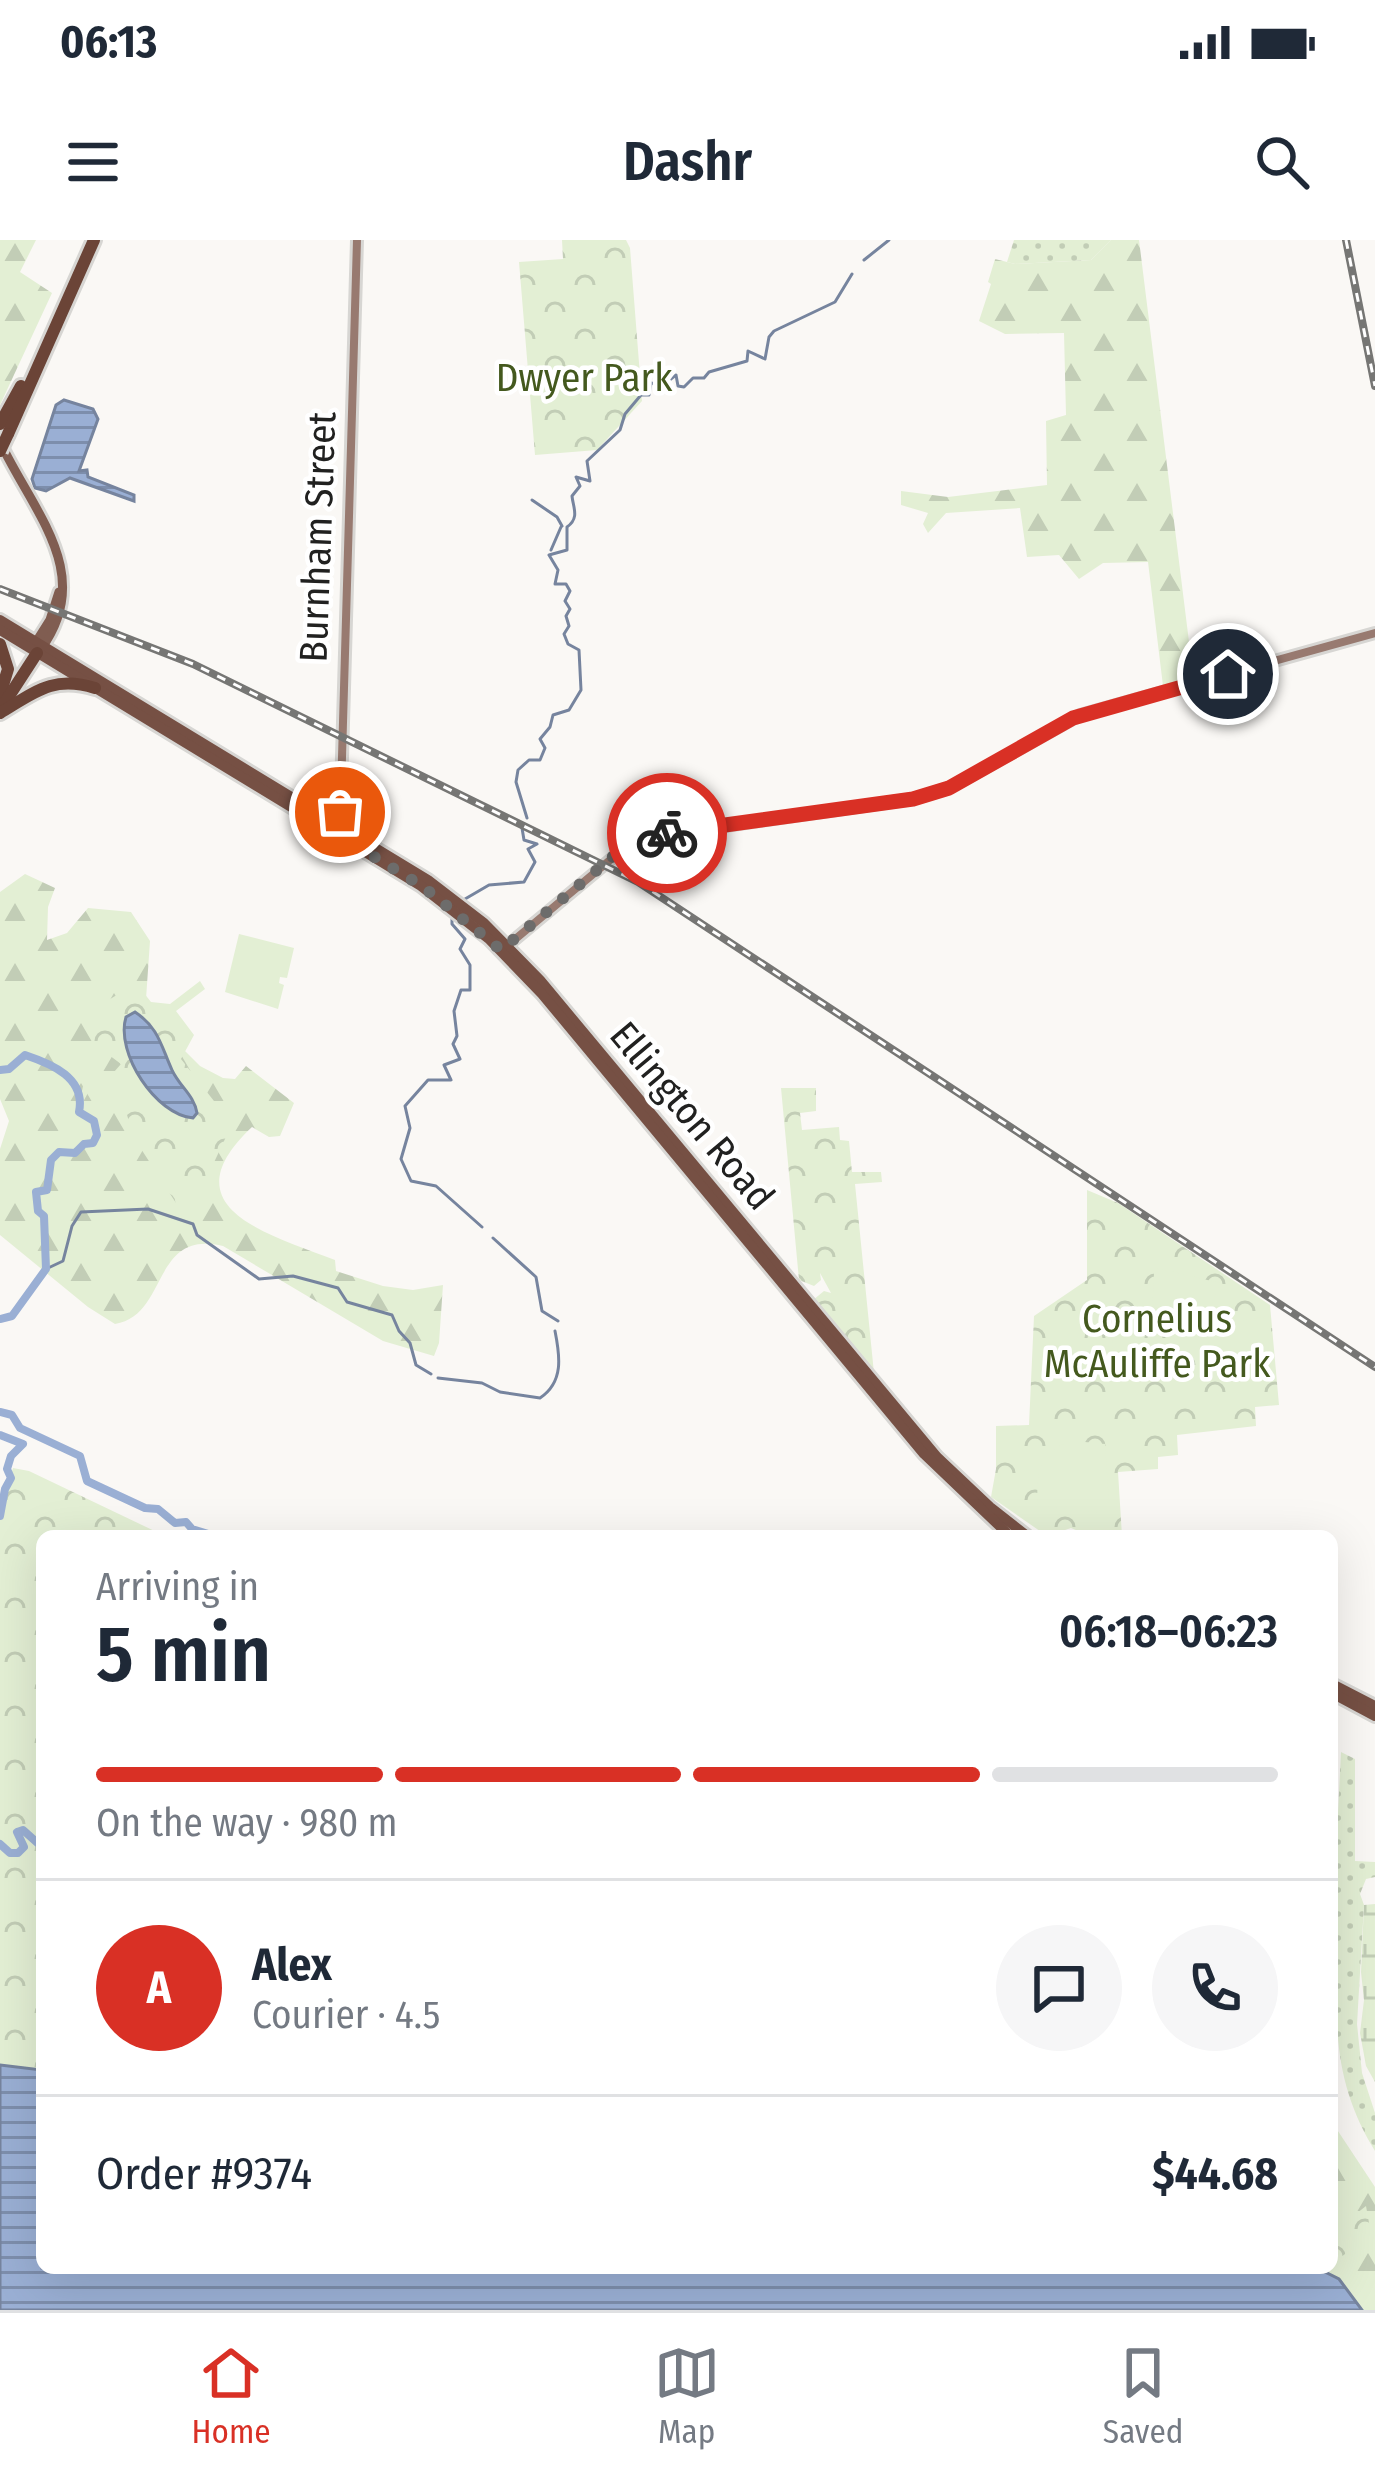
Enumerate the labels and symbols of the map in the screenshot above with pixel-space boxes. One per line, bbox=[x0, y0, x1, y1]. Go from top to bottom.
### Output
park label: Dwyer Park bbox=[496, 355, 673, 401]
street label: Burnham Street bbox=[291, 411, 345, 663]
pin bbox=[1177, 623, 1279, 725]
pin bbox=[289, 761, 391, 863]
courier bbox=[607, 773, 727, 893]
street label: Ellington Road bbox=[600, 1013, 784, 1219]
park label: Cornelius McAuliffe Park bbox=[1044, 1296, 1271, 1387]

